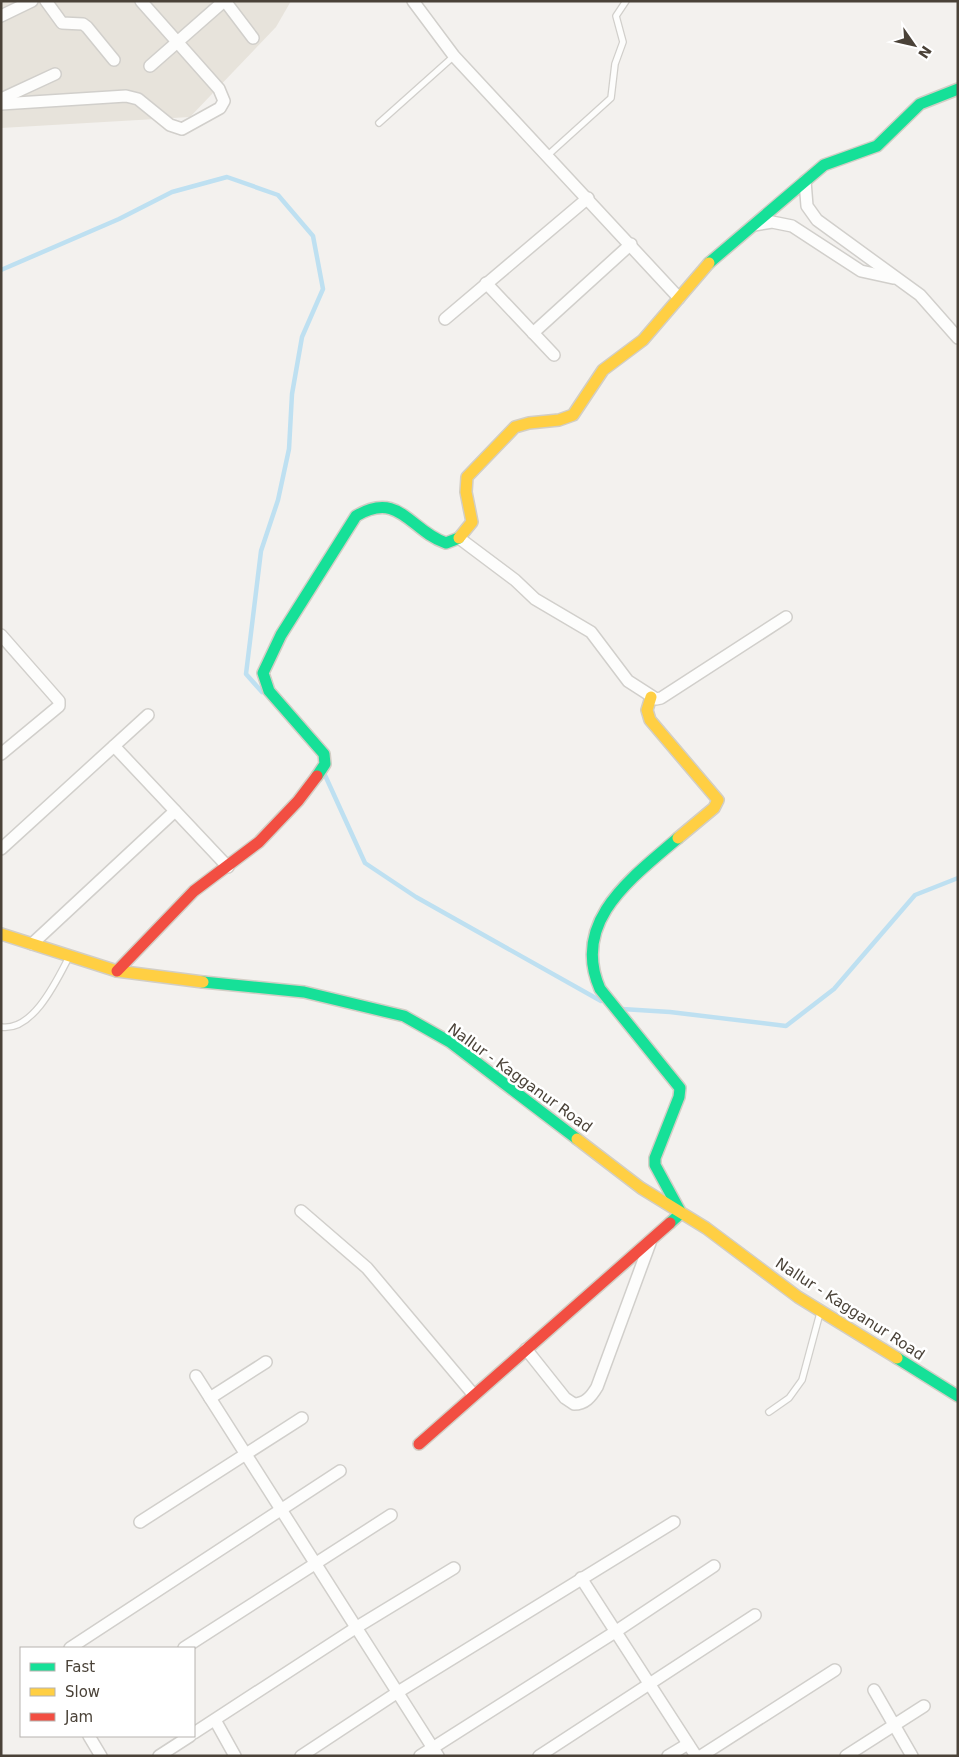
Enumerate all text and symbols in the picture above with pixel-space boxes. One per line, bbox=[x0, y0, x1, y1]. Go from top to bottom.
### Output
north arrow bbox=[889, 20, 939, 70]
text: N bbox=[915, 43, 935, 62]
street label: Nallur - Kagganur Road bbox=[444, 1020, 596, 1136]
street label: Nallur - Kagganur Road bbox=[772, 1254, 928, 1364]
legend bbox=[20, 1647, 195, 1737]
text: Fast bbox=[65, 1658, 95, 1676]
text: Slow bbox=[65, 1683, 100, 1701]
text: Jam bbox=[64, 1708, 93, 1726]

